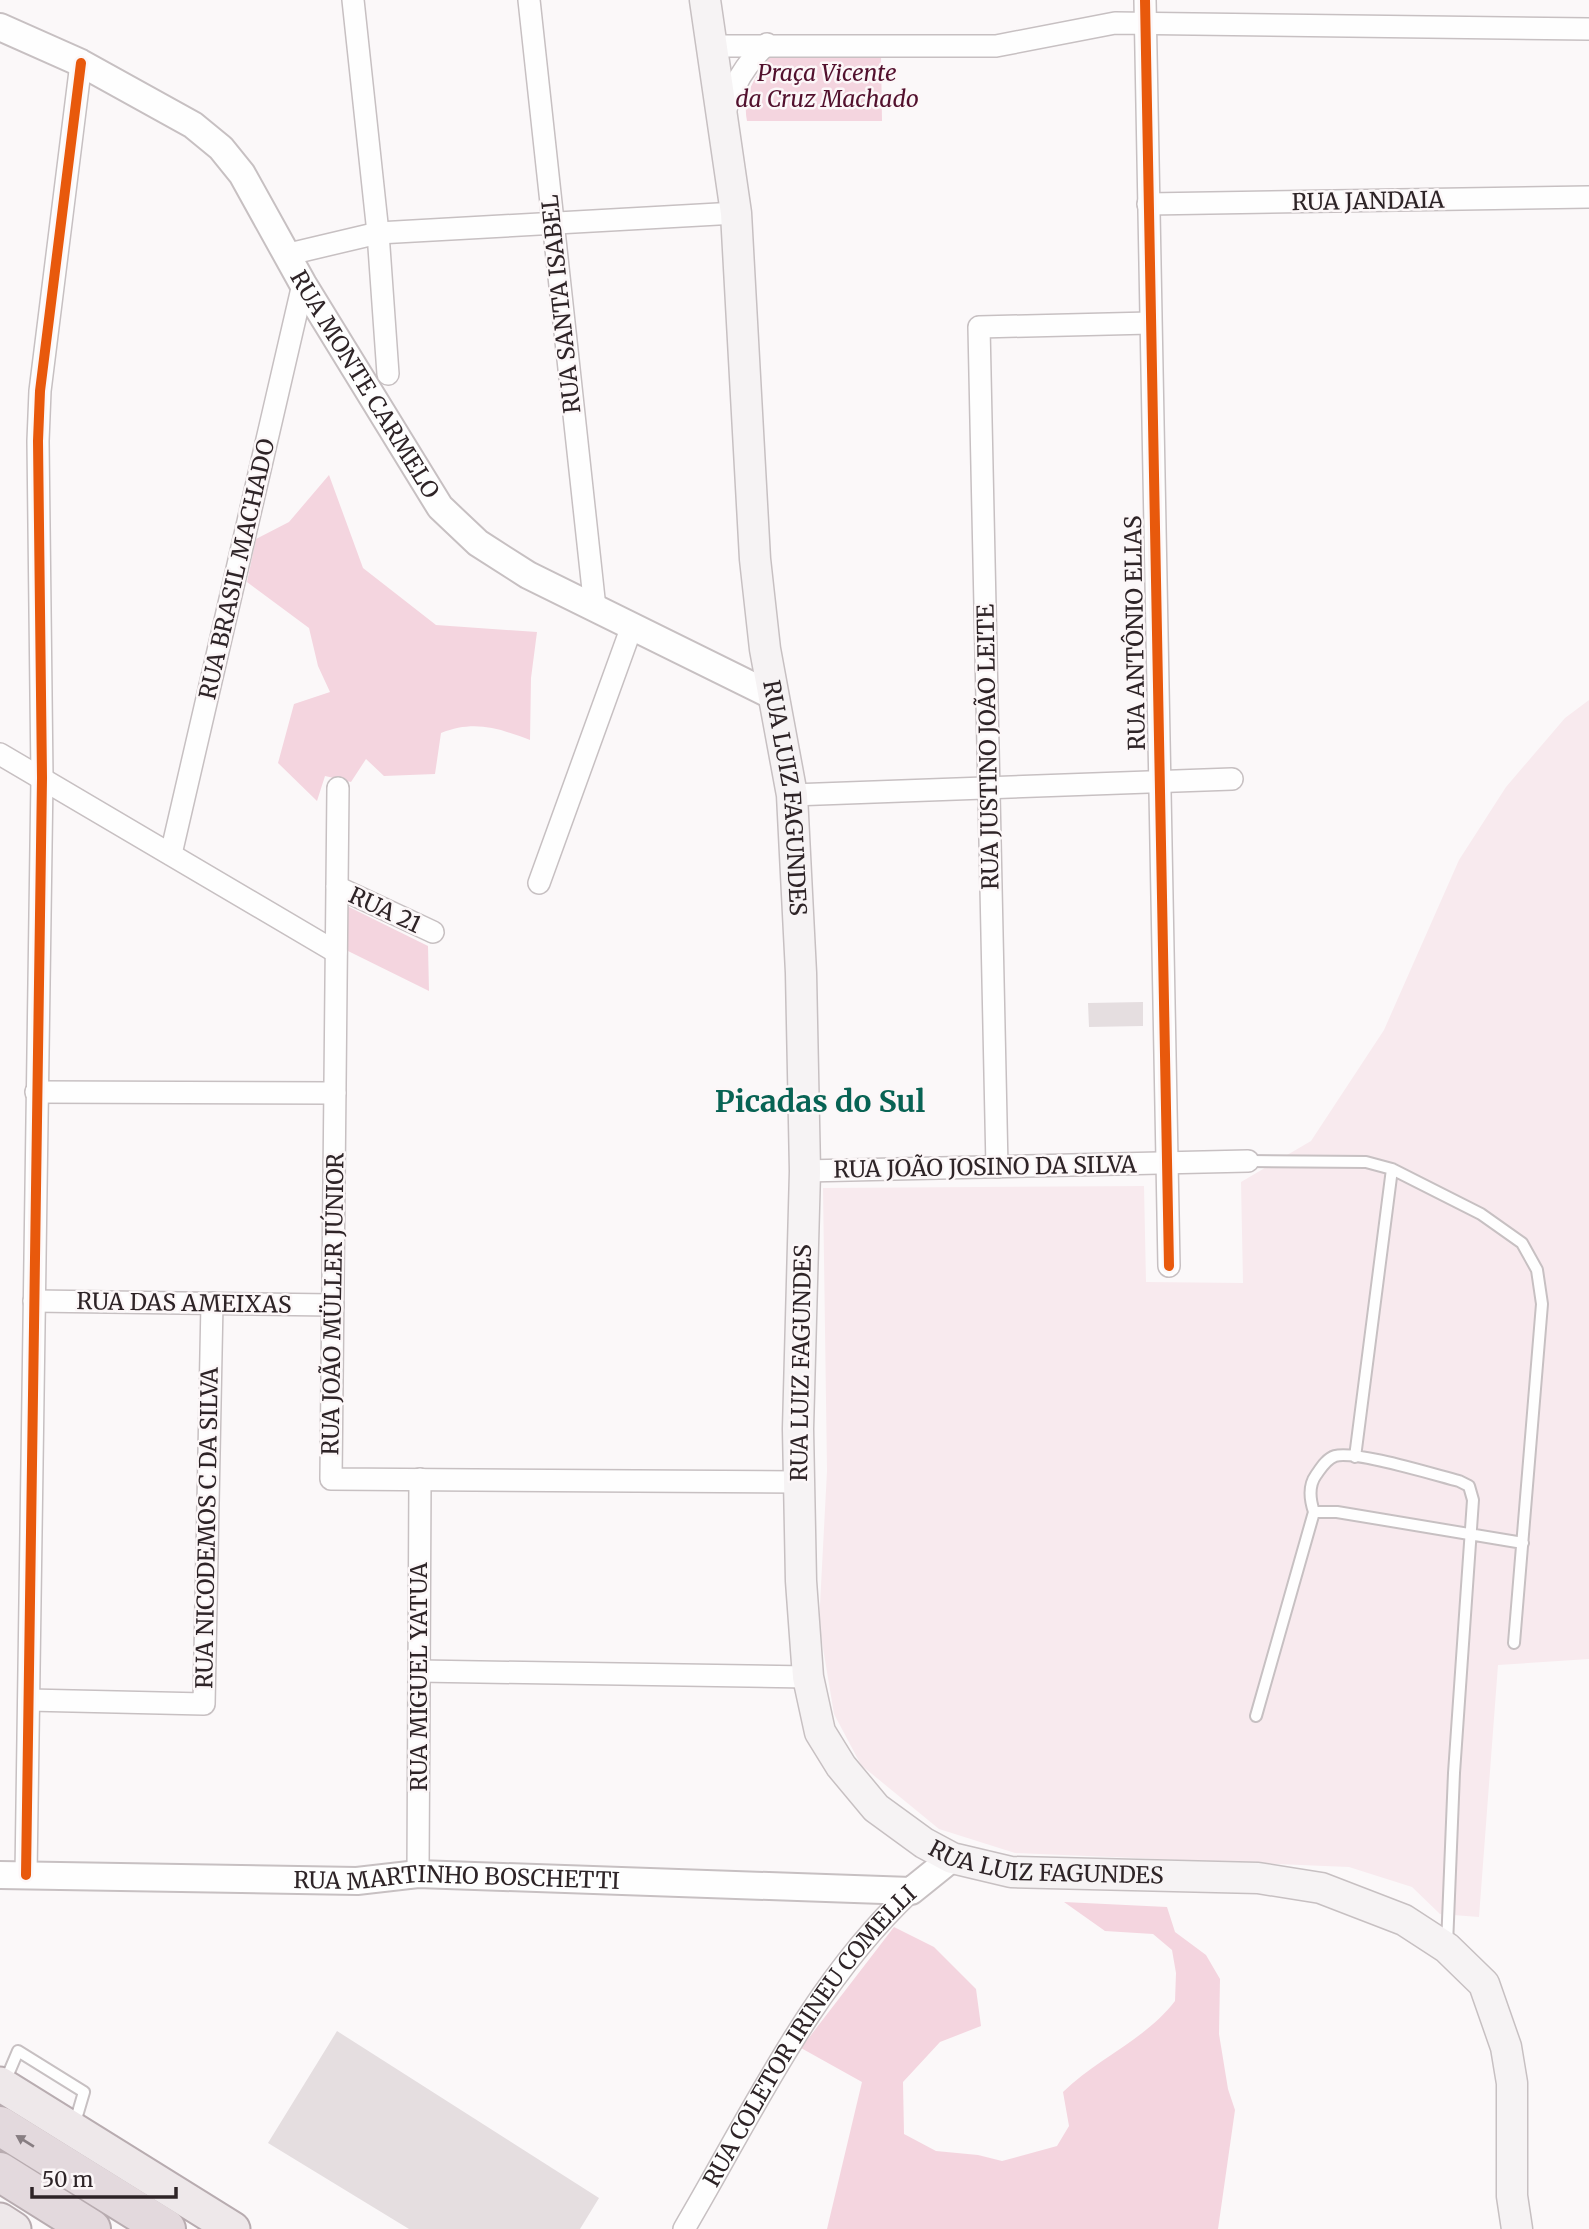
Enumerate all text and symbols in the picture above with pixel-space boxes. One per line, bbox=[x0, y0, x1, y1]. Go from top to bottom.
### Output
park label: Praça Vicente da Cruz Machado bbox=[735, 58, 919, 113]
street label: RUA JANDAIA bbox=[1291, 185, 1445, 216]
street label: RUA SANTA ISABEL bbox=[535, 193, 586, 415]
street label: RUA MONTE CARMELO bbox=[284, 265, 446, 504]
street label: RUA BRASIL MACHADO bbox=[192, 436, 281, 702]
street label: RUA ANTÔNIO ELIAS bbox=[1118, 515, 1151, 751]
street label: RUA JUSTINO JOÃO LEITE bbox=[971, 603, 1004, 890]
street label: RUA LUIZ FAGUNDES bbox=[757, 678, 813, 917]
street label: RUA 21 bbox=[344, 880, 426, 939]
district label: Picadas do Sul bbox=[715, 1082, 925, 1120]
street label: RUA JOÃO JOSINO DA SILVA bbox=[833, 1149, 1138, 1184]
street label: RUA JOÃO MÜLLER JÚNIOR bbox=[315, 1152, 350, 1456]
street label: RUA LUIZ FAGUNDES bbox=[784, 1244, 817, 1482]
street label: RUA DAS AMEIXAS bbox=[76, 1286, 292, 1319]
street label: RUA NICODEMOS C DA SILVA bbox=[189, 1366, 224, 1689]
street label: RUA MIGUEL YATUA bbox=[404, 1562, 433, 1792]
street label: RUA LUIZ FAGUNDES bbox=[924, 1833, 1164, 1890]
street label: RUA MARTINHO BOSCHETTI bbox=[293, 1859, 620, 1896]
street label: RUA COLETOR IRINEU COMELLI bbox=[696, 1879, 922, 2191]
one-way arrow bbox=[15, 2135, 34, 2148]
scale bar bbox=[32, 2156, 175, 2200]
text: 50 m bbox=[42, 2166, 93, 2193]

